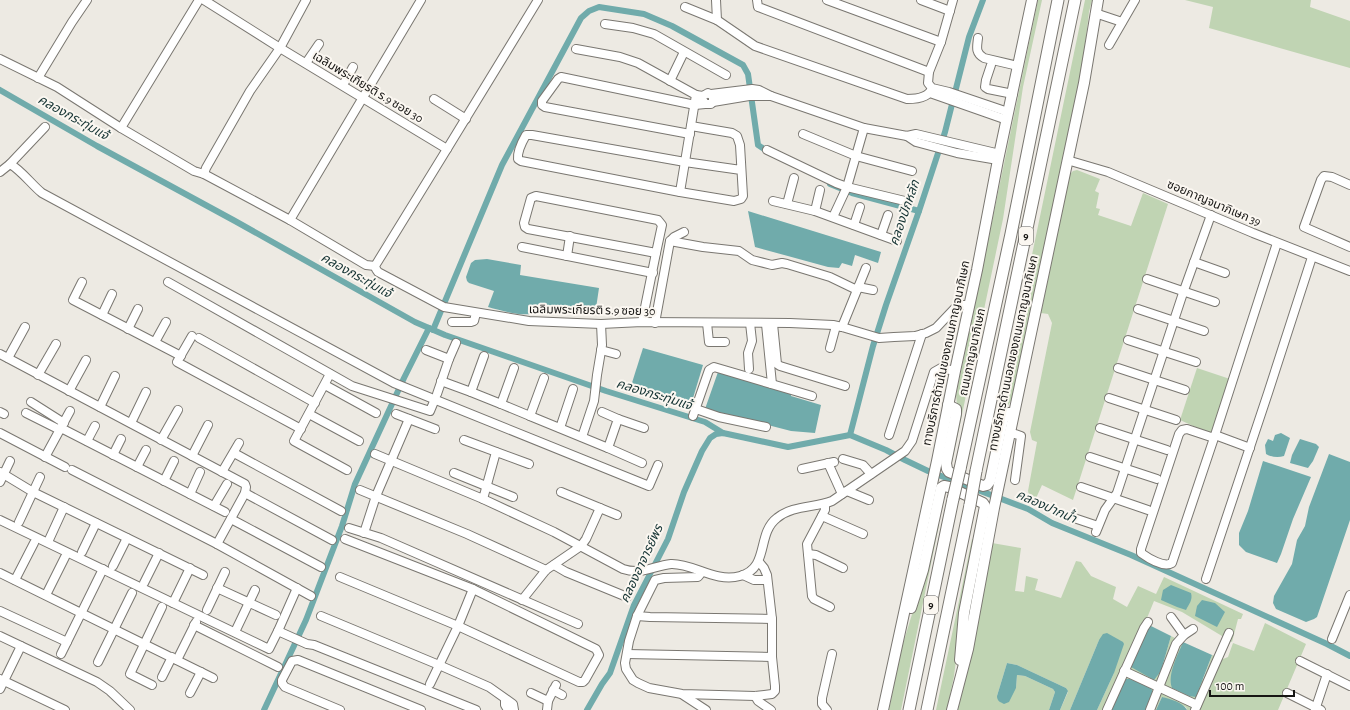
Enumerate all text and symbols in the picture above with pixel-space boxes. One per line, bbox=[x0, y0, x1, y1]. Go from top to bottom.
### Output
street label: เฉลิมพระเกียรติ ร.9 ซอย 30 bbox=[311, 49, 425, 125]
water label: คลองกระทุ่มแจ้ bbox=[35, 92, 113, 145]
water label: คลองปักหลัก bbox=[887, 177, 923, 247]
street label: ซอยกาญจนาภิเษก 39 bbox=[1165, 178, 1263, 228]
road number: 9 bbox=[1019, 227, 1033, 245]
water label: คลองกระทุ่มแจ้ bbox=[318, 250, 396, 303]
street label: ทางบริการด้านนอกของถนนกาญจนาภิเษก bbox=[985, 254, 1040, 452]
street label: ทางบริการด้านในของถนนกาญจนาภิเษก bbox=[920, 259, 972, 447]
street label: เฉลิมพระเกียรติ ร.9 ซอย 30 bbox=[529, 303, 655, 317]
street label: ถนนกาญจนาภิเษก bbox=[957, 307, 987, 397]
water label: คลองกระทุ่มแจ้ bbox=[614, 376, 696, 414]
water label: คลองปากน้ำ bbox=[1014, 484, 1080, 526]
water label: คลองอาจารย์พร bbox=[618, 522, 666, 605]
road number: 9 bbox=[924, 596, 938, 614]
scale bar bbox=[1210, 672, 1294, 698]
text: 100 m bbox=[1216, 680, 1244, 692]

